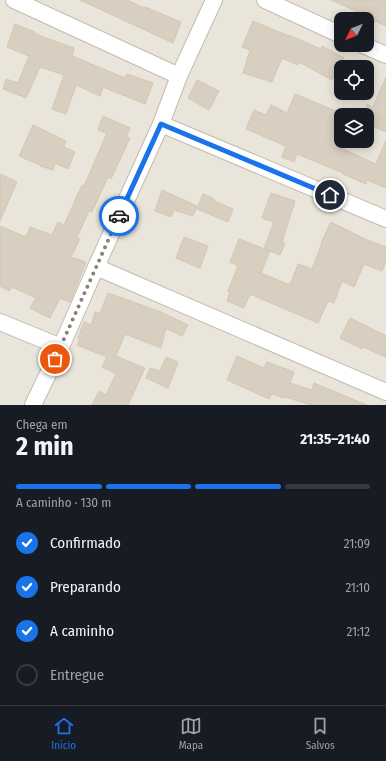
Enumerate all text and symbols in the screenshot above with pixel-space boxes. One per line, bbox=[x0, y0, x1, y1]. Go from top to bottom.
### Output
north arrow bbox=[334, 12, 374, 52]
map controls bbox=[334, 12, 374, 148]
button: locate bbox=[334, 60, 374, 100]
button: layers bbox=[334, 108, 374, 148]
pin bbox=[313, 178, 347, 212]
icon: home bbox=[319, 184, 341, 206]
courier bbox=[99, 196, 139, 236]
icon: car bbox=[108, 205, 130, 227]
pin bbox=[38, 342, 72, 376]
icon: bag bbox=[44, 348, 66, 370]
text: Chega em bbox=[16, 417, 67, 432]
text: 21:35–21:40 bbox=[300, 430, 370, 448]
text: 2 min bbox=[16, 431, 74, 462]
text: A caminho · 130 m bbox=[16, 495, 111, 510]
icon: check bbox=[16, 532, 38, 554]
text: Confirmado bbox=[50, 534, 121, 552]
text: 21:09 bbox=[344, 536, 370, 551]
icon: check bbox=[16, 576, 38, 598]
text: Preparando bbox=[50, 578, 121, 596]
text: 21:10 bbox=[345, 580, 370, 595]
icon: check bbox=[16, 620, 38, 642]
text: A caminho bbox=[50, 622, 114, 640]
text: 21:12 bbox=[346, 624, 370, 639]
text: Entregue bbox=[50, 666, 104, 684]
tab: Início bbox=[51, 715, 76, 752]
tab: Mapa bbox=[179, 715, 203, 752]
tab: Salvos bbox=[306, 715, 335, 752]

